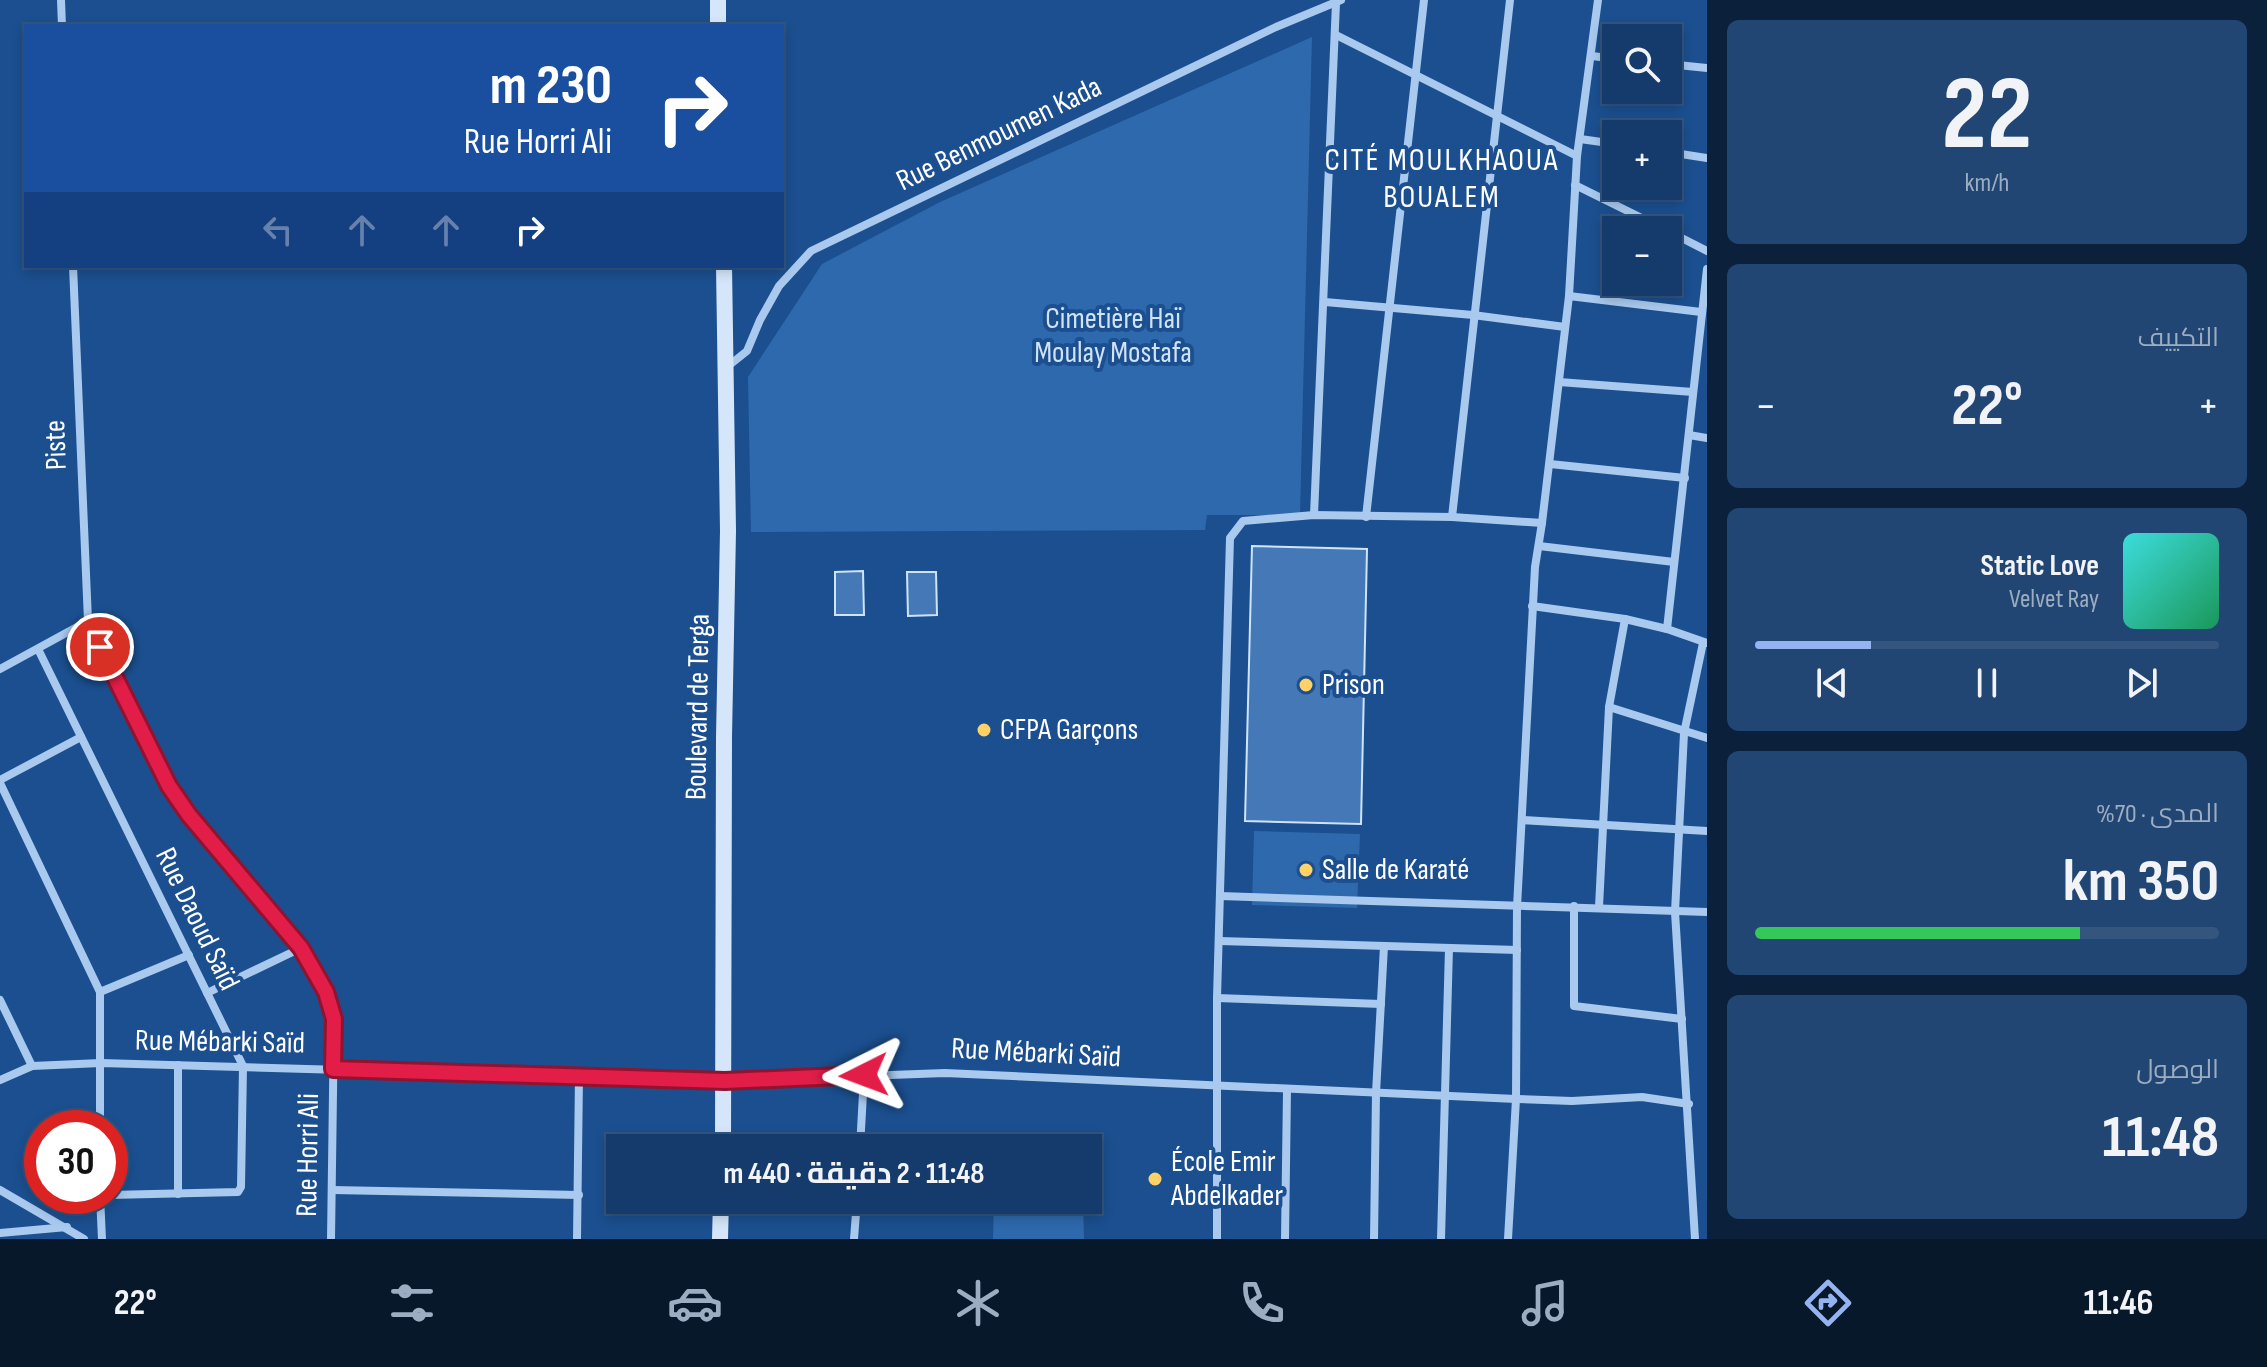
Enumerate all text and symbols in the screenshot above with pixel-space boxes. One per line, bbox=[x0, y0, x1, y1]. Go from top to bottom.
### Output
map controls bbox=[1602, 24, 1682, 296]
button: search bbox=[1602, 24, 1682, 104]
text: 230 m bbox=[490, 53, 612, 120]
text: 22 bbox=[1941, 53, 2033, 178]
icon: right bbox=[640, 56, 744, 160]
street label: Rue Benmoumen Kada bbox=[891, 69, 1107, 199]
button: + bbox=[1602, 120, 1682, 200]
text: Rue Horri Ali bbox=[464, 121, 612, 164]
district label: CITÉ MOULKHAOUA BOUALEM bbox=[1325, 141, 1559, 217]
text: km/h bbox=[1965, 168, 2009, 199]
icon: left bbox=[256, 208, 300, 252]
icon: ahead bbox=[340, 208, 384, 252]
icon: ahead bbox=[424, 208, 468, 252]
icon: right bbox=[508, 208, 552, 252]
button: − bbox=[1602, 216, 1682, 296]
park label: Cimetière Haï Moulay Mostafa bbox=[1034, 301, 1192, 371]
text: التكييف bbox=[2137, 323, 2219, 354]
text: 22° bbox=[1951, 370, 2023, 442]
text: − bbox=[1755, 380, 1777, 433]
text: + bbox=[2197, 380, 2219, 433]
street label: Piste bbox=[37, 419, 75, 471]
text: Static Love bbox=[1980, 548, 2099, 584]
text: Velvet Ray bbox=[2009, 584, 2099, 615]
pin bbox=[66, 613, 134, 681]
street label: Boulevard de Terga bbox=[678, 613, 718, 801]
icon: arrive bbox=[78, 625, 122, 669]
icon: previous bbox=[1810, 661, 1854, 705]
icon: pause bbox=[1965, 661, 2009, 705]
icon: next bbox=[2120, 661, 2164, 705]
place label: Prison bbox=[1322, 667, 1385, 703]
marker: Prison bbox=[1297, 676, 1315, 694]
place label: CFPA Garçons bbox=[1000, 712, 1138, 748]
marker: CFPA Garçons bbox=[975, 721, 993, 739]
text: المدى · 70% bbox=[2096, 799, 2219, 830]
street label: Rue Daoud Saïd bbox=[147, 842, 247, 996]
text: 350 km bbox=[2063, 846, 2219, 918]
place label: Salle de Karaté bbox=[1322, 852, 1469, 888]
marker: Salle de Karaté bbox=[1297, 861, 1315, 879]
street label: Rue Mébarki Saïd bbox=[135, 1023, 305, 1061]
street label: Rue Mébarki Saïd bbox=[950, 1031, 1122, 1075]
position arrow bbox=[822, 1033, 906, 1117]
text: الوصول bbox=[2136, 1055, 2219, 1086]
street label: Rue Horri Ali bbox=[289, 1093, 327, 1217]
text: 11:48 bbox=[2102, 1102, 2219, 1174]
speed limit sign: 30 bbox=[24, 1110, 128, 1214]
place label: École Emir Abdelkader bbox=[1170, 1144, 1283, 1214]
text: 11:48 · 2 دقيقة · 440 m bbox=[724, 1156, 984, 1192]
marker: École Emir Abdelkader bbox=[1146, 1170, 1164, 1188]
icon: filters bbox=[384, 1275, 440, 1331]
icon: car bbox=[667, 1275, 723, 1331]
icon: climate bbox=[950, 1275, 1006, 1331]
icon: phone bbox=[1234, 1275, 1290, 1331]
icon: music bbox=[1517, 1275, 1573, 1331]
icon: directions bbox=[1800, 1275, 1856, 1331]
text: 22° bbox=[114, 1282, 157, 1325]
text: 11:46 bbox=[2083, 1282, 2153, 1325]

